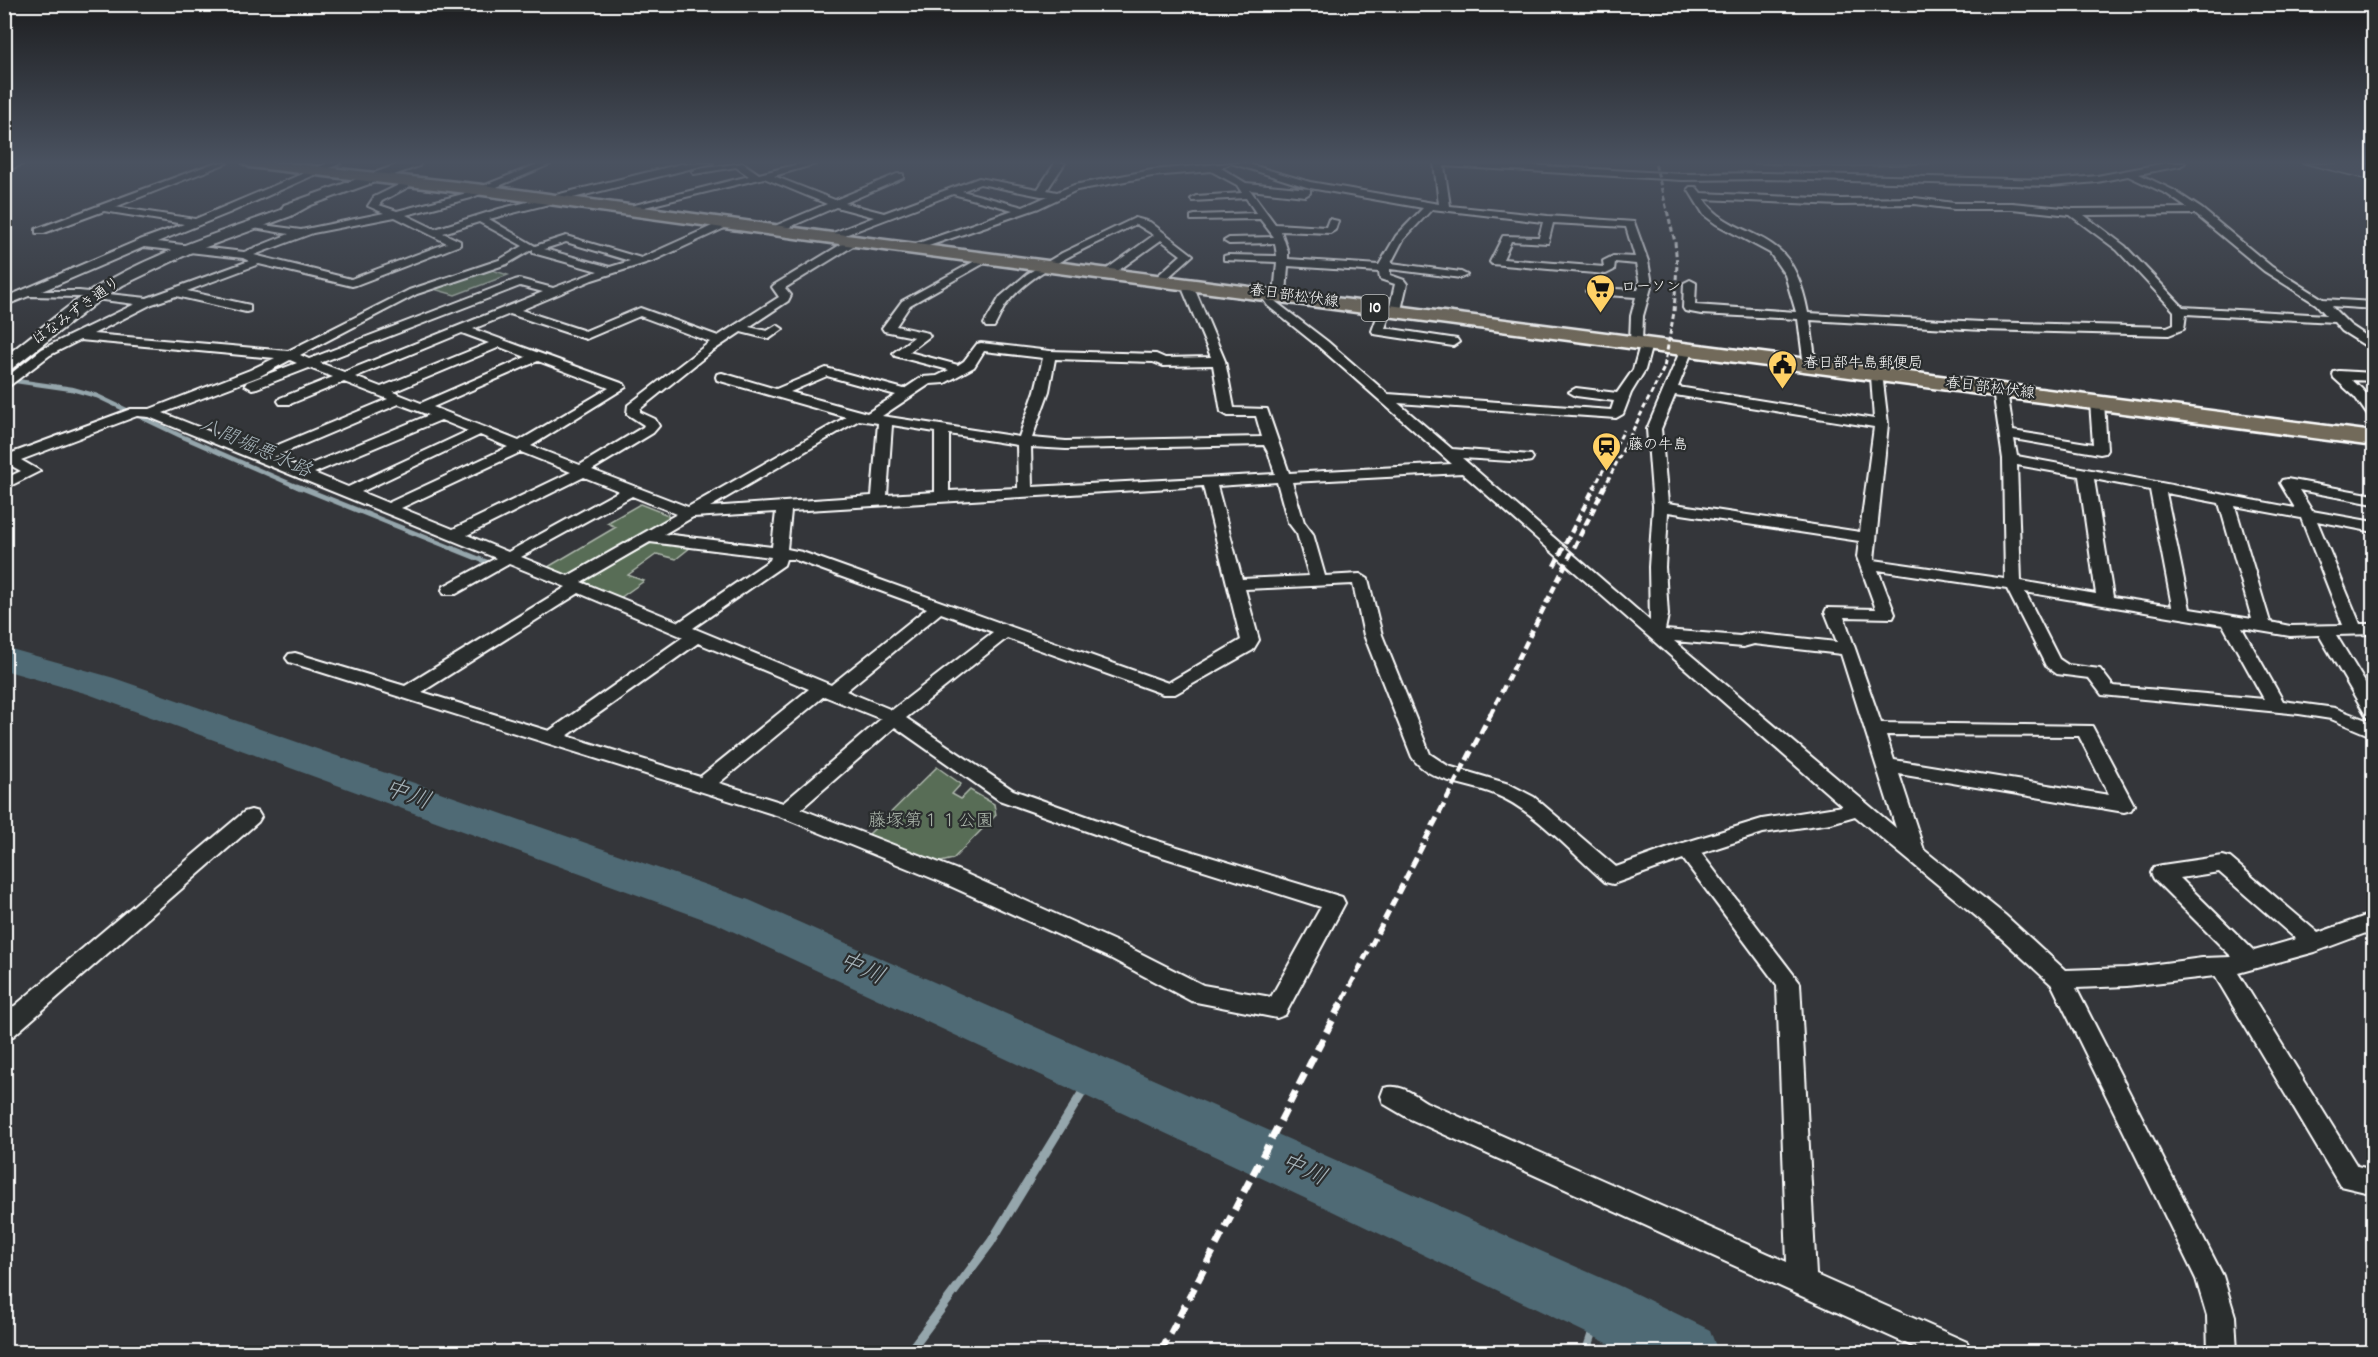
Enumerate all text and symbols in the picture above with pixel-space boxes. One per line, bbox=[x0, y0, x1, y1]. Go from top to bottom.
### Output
street label: はなみずき通り bbox=[28, 272, 126, 352]
supermarket icon: ローソン bbox=[1584, 272, 1616, 314]
place label: ローソン bbox=[1621, 277, 1681, 299]
street label: 春日部松伏線 bbox=[1248, 280, 1340, 314]
road number: 10 bbox=[1362, 295, 1388, 321]
public building icon: 春日部牛島郵便局 bbox=[1766, 348, 1798, 390]
place label: 春日部牛島郵便局 bbox=[1803, 353, 1923, 375]
street label: 春日部松伏線 bbox=[1944, 373, 2036, 405]
water label: 八間堀悪水路 bbox=[194, 412, 316, 487]
station icon: 藤の牛島 bbox=[1591, 430, 1623, 472]
place label: 藤の牛島 bbox=[1628, 435, 1688, 457]
water label: 中川 bbox=[379, 772, 435, 820]
park label: 藤塚第１１公園 bbox=[868, 810, 994, 835]
water label: 中川 bbox=[832, 945, 890, 995]
water label: 中川 bbox=[1274, 1146, 1332, 1196]

